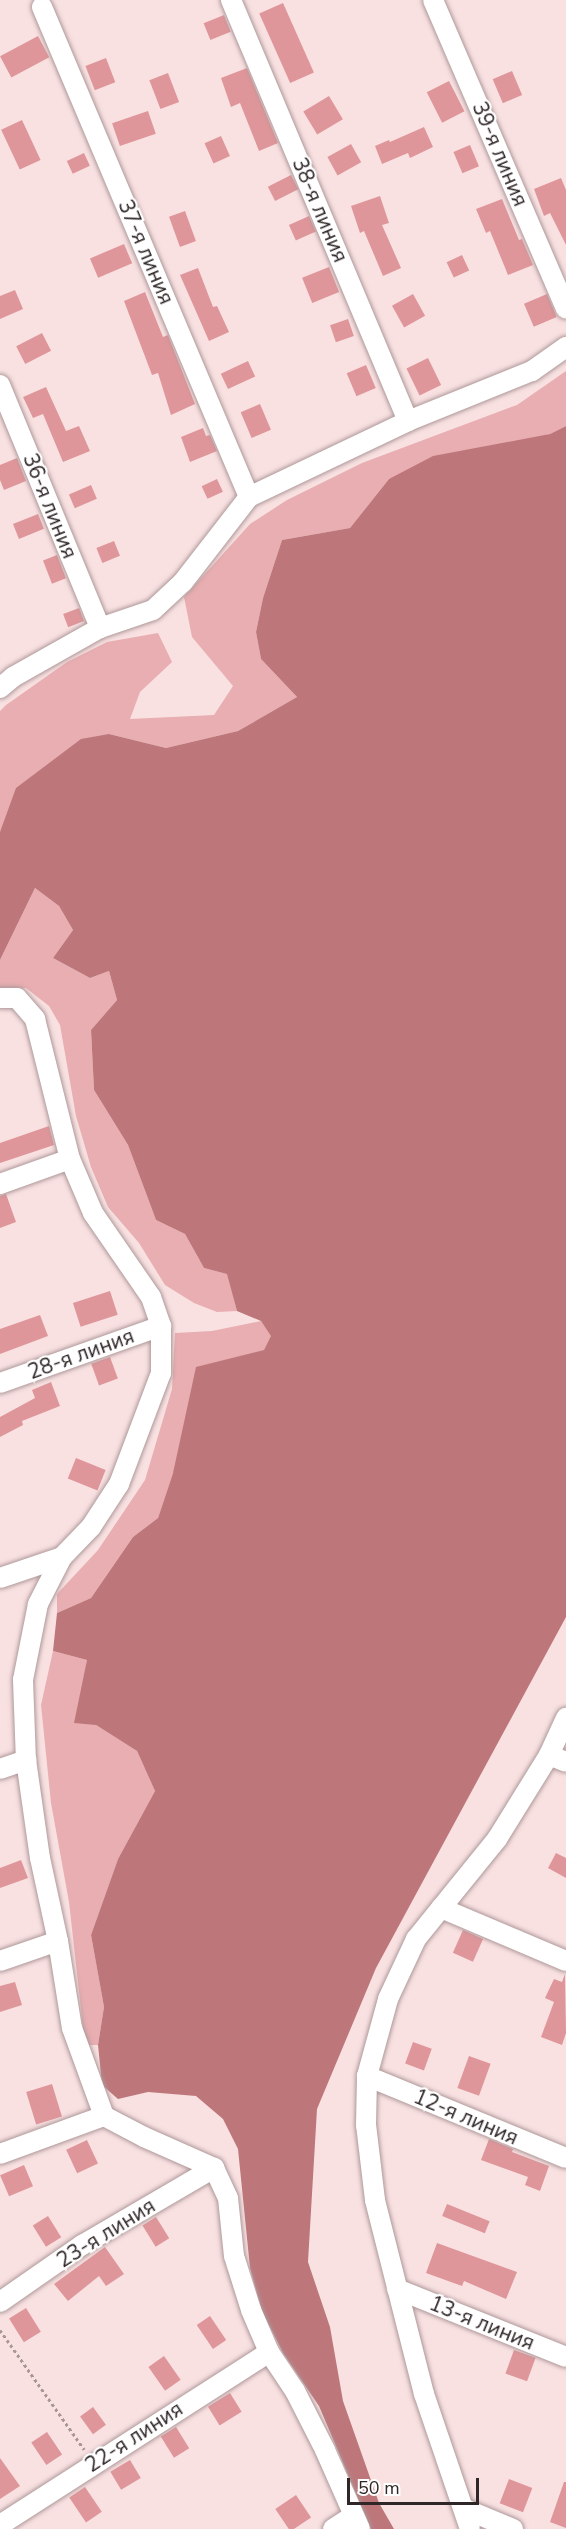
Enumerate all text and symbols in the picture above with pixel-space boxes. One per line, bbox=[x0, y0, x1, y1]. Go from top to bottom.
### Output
street label: 39-я линия bbox=[467, 98, 533, 210]
street label: 38-я линия bbox=[287, 154, 353, 266]
street label: 37-я линия bbox=[113, 196, 179, 308]
street label: 36-я линия bbox=[18, 450, 82, 562]
street label: 28-я линия bbox=[25, 1323, 137, 1385]
street label: 12-я линия bbox=[410, 2084, 522, 2150]
street label: 23-я линия bbox=[52, 2193, 160, 2273]
street label: 13-я линия bbox=[426, 2291, 538, 2355]
street label: 22-я линия bbox=[81, 2396, 187, 2478]
scale bar bbox=[350, 2466, 482, 2504]
text: 50 m bbox=[358, 2476, 400, 2500]

